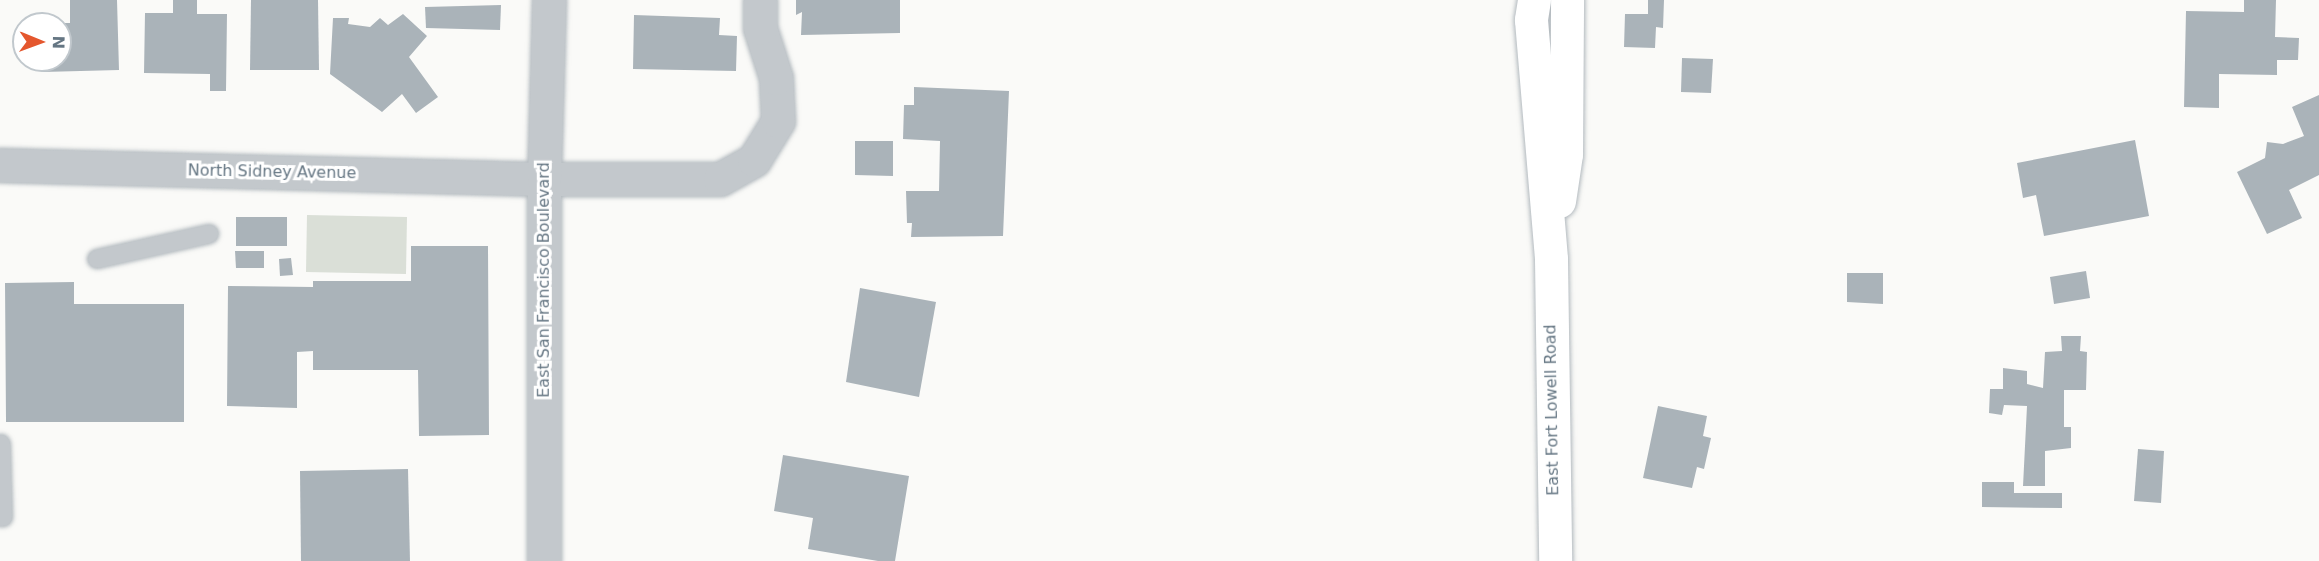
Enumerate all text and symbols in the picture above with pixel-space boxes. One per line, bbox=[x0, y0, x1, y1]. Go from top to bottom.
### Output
north arrow bbox=[12, 12, 72, 72]
text: N bbox=[49, 35, 68, 49]
street label: North Sidney Avenue bbox=[188, 161, 356, 183]
street label: East San Francisco Boulevard bbox=[534, 162, 554, 398]
street label: East Fort Lowell Road bbox=[1541, 324, 1563, 496]

